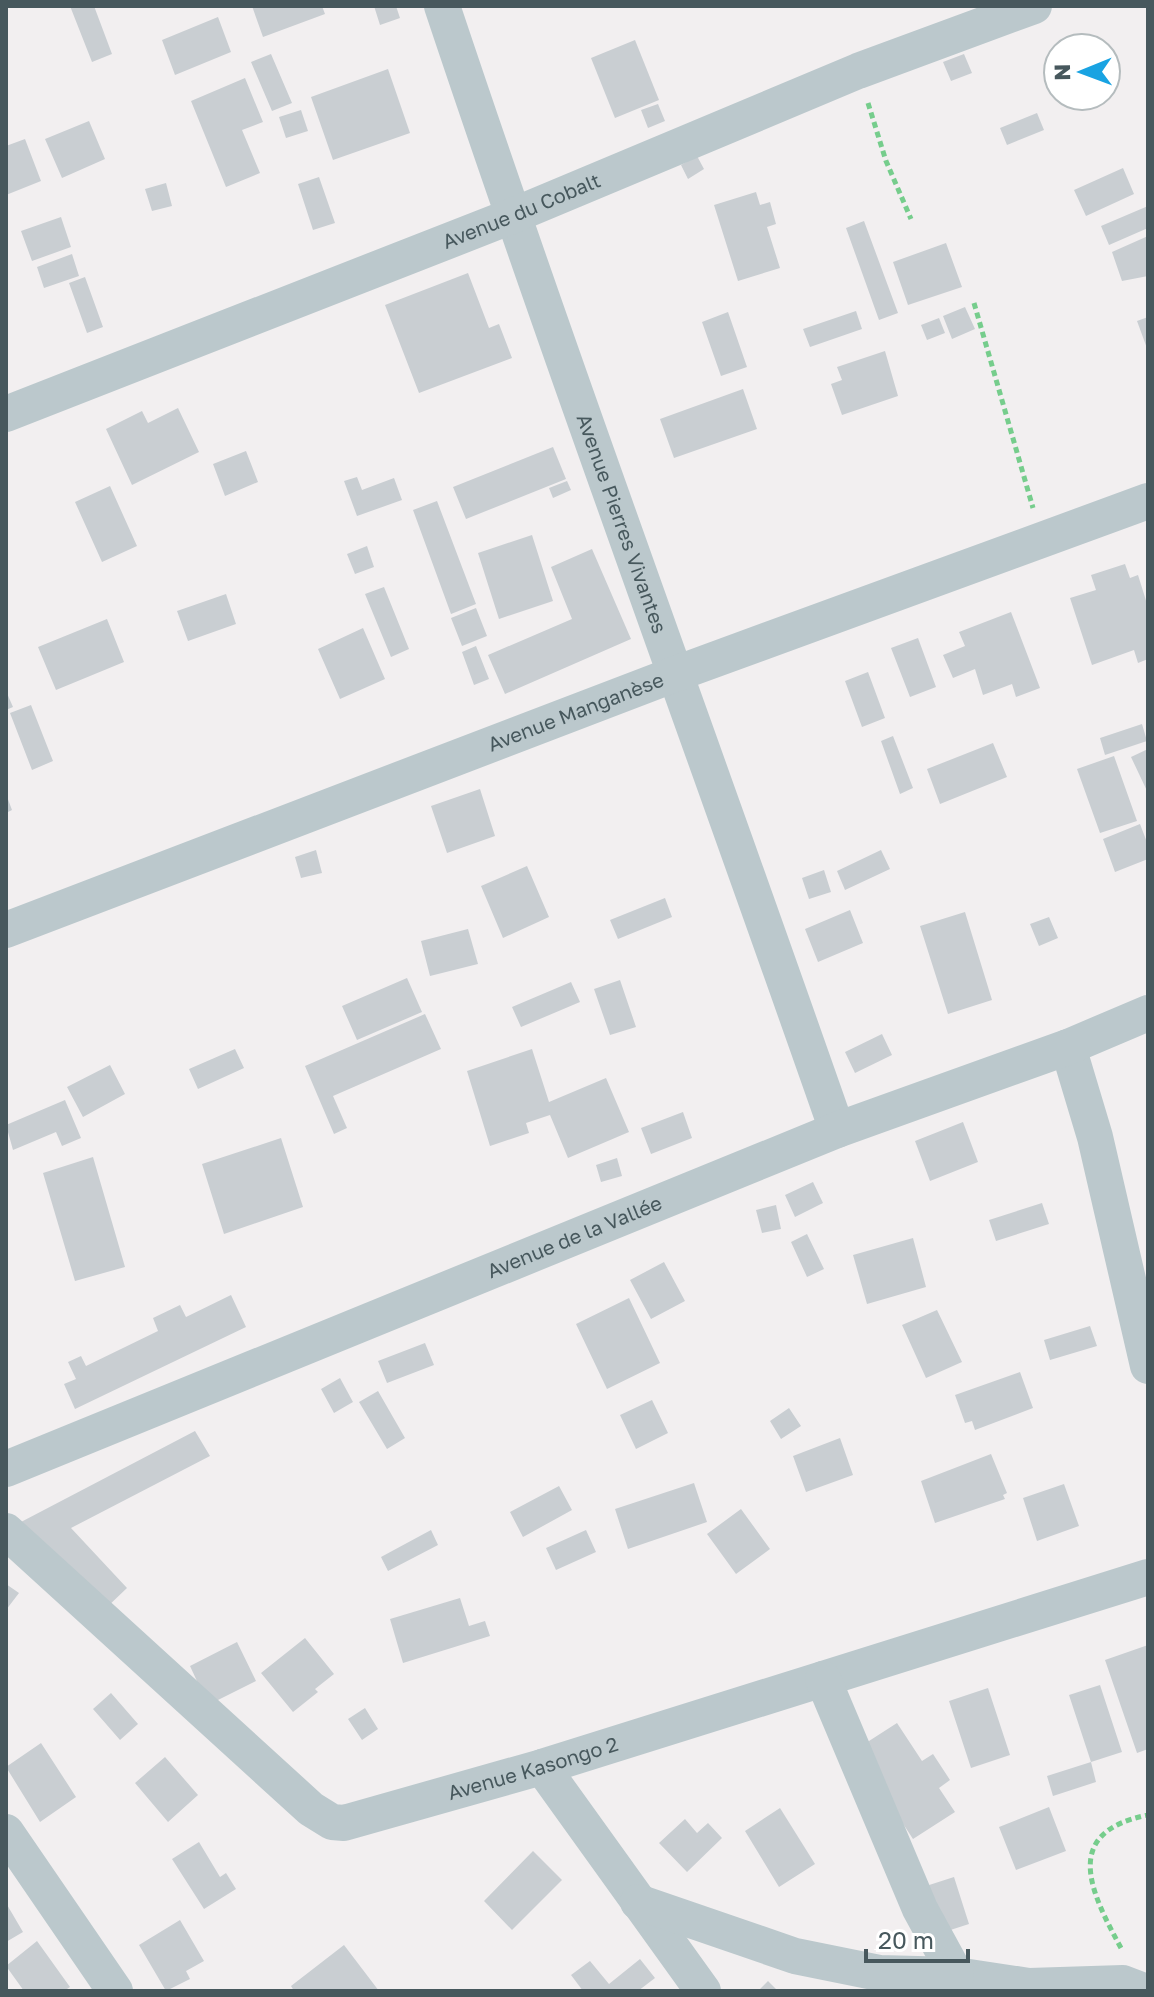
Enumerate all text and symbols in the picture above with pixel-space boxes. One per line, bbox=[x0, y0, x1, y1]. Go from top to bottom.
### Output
north arrow bbox=[1042, 32, 1122, 112]
text: N bbox=[1048, 64, 1075, 81]
street label: Avenue du Cobalt bbox=[439, 167, 604, 253]
street label: Avenue Pierres Vivantes bbox=[573, 410, 673, 636]
street label: Avenue Manganèse bbox=[484, 667, 667, 756]
street label: Avenue de la Vallée bbox=[483, 1190, 665, 1283]
street label: Avenue Kasongo 2 bbox=[445, 1731, 621, 1804]
scale bar bbox=[866, 1913, 968, 1963]
text: 20 m bbox=[878, 1925, 934, 1954]

